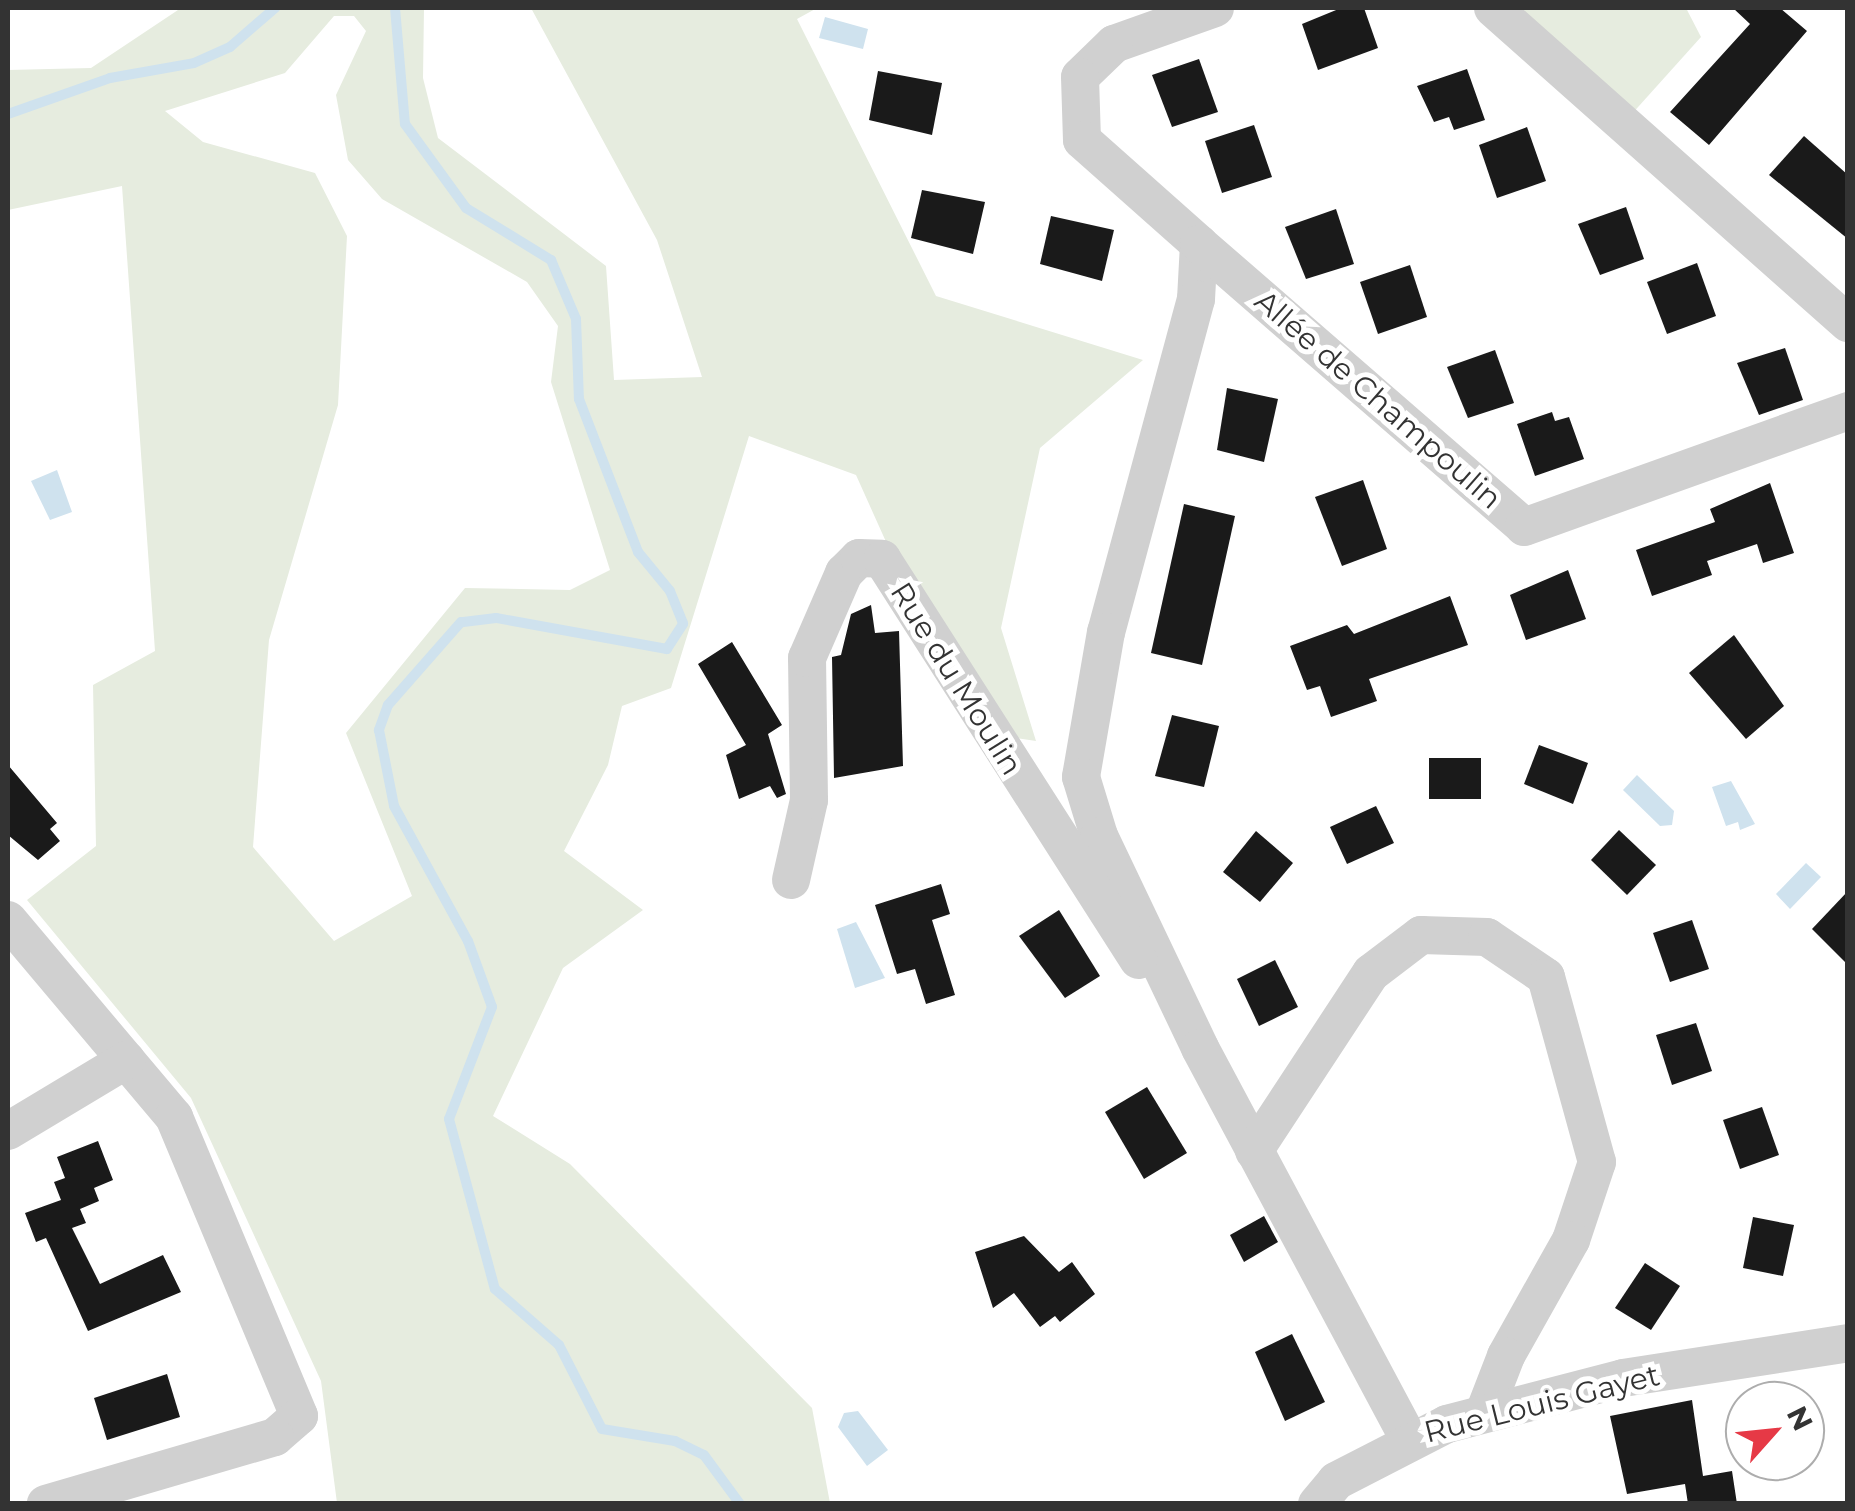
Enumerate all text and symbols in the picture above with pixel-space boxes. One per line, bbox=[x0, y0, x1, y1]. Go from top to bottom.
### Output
street label: Allée de Champoulin bbox=[1247, 283, 1509, 517]
street label: Rue du Moulin bbox=[882, 576, 1030, 782]
street label: Rue Louis Gayet bbox=[1421, 1357, 1663, 1451]
north arrow bbox=[1725, 1381, 1825, 1481]
text: N bbox=[1780, 1400, 1820, 1436]

